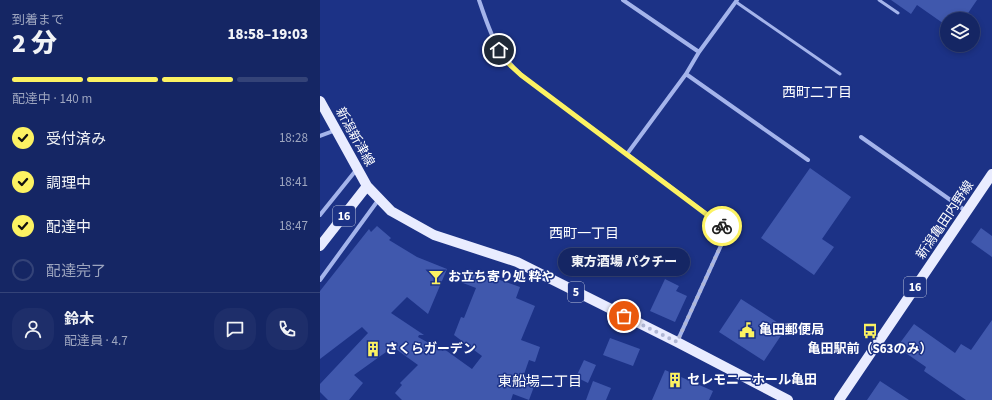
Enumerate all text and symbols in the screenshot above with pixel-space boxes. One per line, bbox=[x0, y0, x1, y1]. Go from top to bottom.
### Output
text: 到着まで bbox=[12, 11, 64, 29]
map controls bbox=[940, 12, 980, 52]
button: layers bbox=[940, 12, 980, 52]
text: 18:58–19:03 bbox=[227, 24, 308, 45]
text: 2 分 bbox=[12, 25, 57, 62]
pin bbox=[482, 33, 516, 67]
icon: home bbox=[488, 39, 510, 61]
district label: 西町二丁目 bbox=[782, 83, 852, 103]
text: 配達中 · 140 m bbox=[12, 90, 92, 108]
street label: 新潟新津線 bbox=[331, 104, 379, 170]
icon: check bbox=[12, 127, 34, 149]
text: 受付済み bbox=[46, 129, 106, 150]
text: 18:28 bbox=[279, 129, 308, 147]
icon: check bbox=[12, 171, 34, 193]
text: 調理中 bbox=[46, 173, 91, 194]
text: 18:41 bbox=[279, 173, 308, 191]
street label: 新潟亀田内野線 bbox=[912, 177, 978, 263]
road number: 16 bbox=[333, 206, 355, 226]
courier bbox=[702, 206, 742, 246]
icon: check bbox=[12, 215, 34, 237]
icon: bike bbox=[711, 215, 733, 237]
text: 配達中 bbox=[46, 217, 91, 238]
text: 18:47 bbox=[279, 217, 308, 235]
district label: 西町一丁目 bbox=[549, 224, 619, 244]
callout: 東方酒場 パクチー bbox=[558, 248, 690, 276]
text: 東方酒場 パクチー bbox=[571, 253, 677, 271]
text: 配達完了 bbox=[46, 261, 106, 282]
bar icon: お立ち寄り処 粋や bbox=[427, 268, 445, 286]
place label: お立ち寄り処 粋や bbox=[448, 268, 555, 286]
road number: 16 bbox=[904, 277, 926, 297]
road number: 5 bbox=[568, 282, 584, 302]
pin bbox=[607, 299, 641, 333]
icon: bag bbox=[613, 305, 635, 327]
button: person bbox=[12, 308, 54, 350]
button: chat bbox=[214, 308, 256, 350]
button: phone bbox=[266, 308, 308, 350]
text: 鈴木 bbox=[64, 309, 94, 330]
public building icon: 亀田郵便局 bbox=[738, 321, 756, 339]
place label: 亀田郵便局 bbox=[759, 321, 824, 339]
bus stop icon: 亀田駅前（S63のみ） bbox=[861, 322, 879, 340]
text: 配達員 · 4.7 bbox=[64, 332, 128, 350]
building icon: さくらガーデン bbox=[364, 340, 382, 358]
place label: さくらガーデン bbox=[385, 340, 476, 358]
place label: 亀田駅前（S63のみ） bbox=[808, 340, 932, 358]
building icon: セレモニーホール亀田 bbox=[666, 371, 684, 389]
place label: セレモニーホール亀田 bbox=[687, 371, 817, 389]
district label: 東船場二丁目 bbox=[498, 372, 582, 392]

